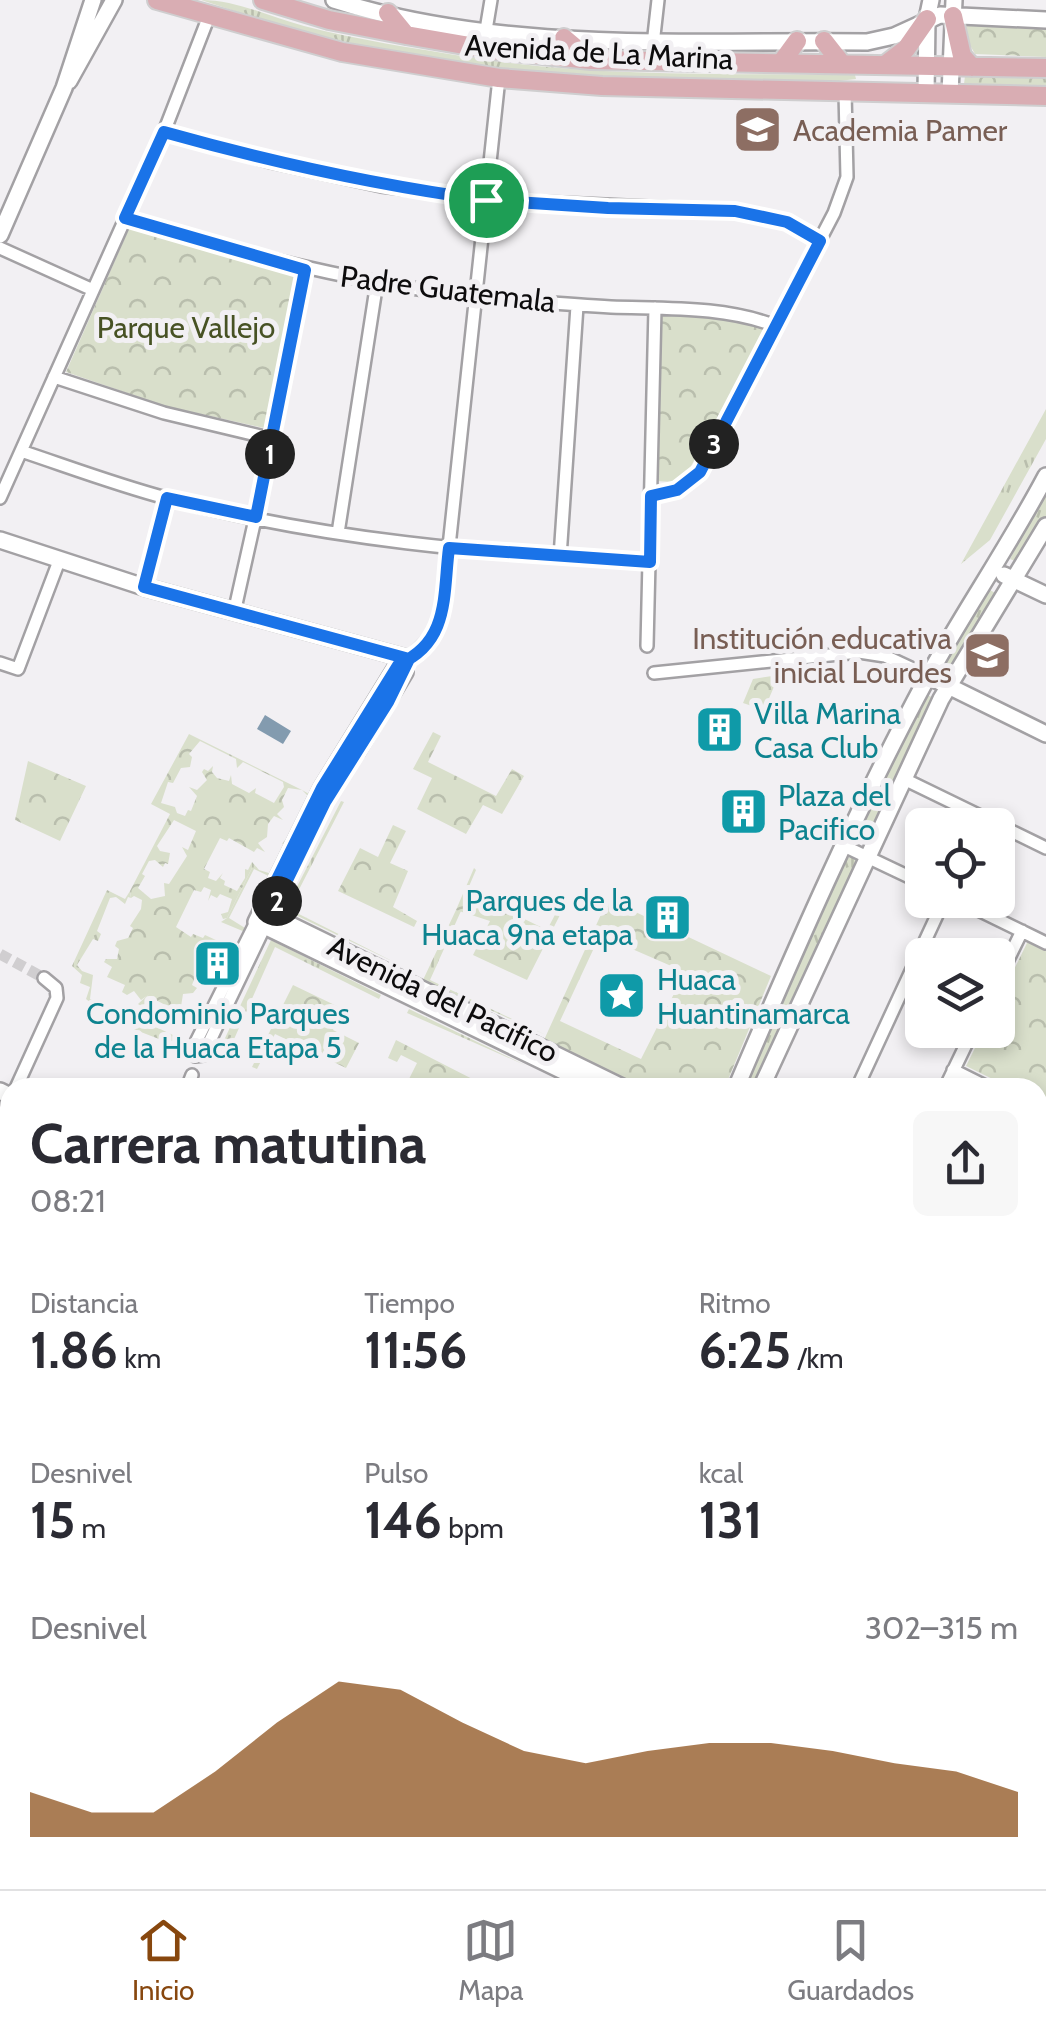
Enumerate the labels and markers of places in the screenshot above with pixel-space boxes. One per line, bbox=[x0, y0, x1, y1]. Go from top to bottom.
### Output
school or university icon: Academia Pamer bbox=[732, 104, 784, 156]
place label: Academia Pamer bbox=[793, 112, 1008, 149]
pin bbox=[444, 158, 529, 243]
pin: 3 bbox=[689, 419, 739, 469]
pin: 1 bbox=[245, 429, 295, 479]
place label: Institución educativa inicial Lourdes bbox=[692, 620, 953, 691]
school or university icon: Institución educativa inicial Lourdes bbox=[961, 629, 1013, 681]
place label: Villa Marina Casa Club bbox=[754, 695, 901, 766]
building icon: Villa Marina Casa Club bbox=[693, 704, 745, 756]
place label: Plaza del Pacifico bbox=[778, 777, 891, 848]
building icon: Plaza del Pacifico bbox=[717, 786, 769, 838]
pin: 2 bbox=[252, 876, 302, 926]
place label: Parques de la Huaca 9na etapa bbox=[421, 882, 634, 953]
building icon: Parques de la Huaca 9na etapa bbox=[642, 891, 694, 943]
building icon: Condominio Parques de la Huaca Etapa 5 bbox=[192, 938, 244, 990]
place label: Huaca Huantinamarca bbox=[657, 961, 851, 1032]
place icon: Huaca Huantinamarca bbox=[596, 970, 648, 1022]
place label: Condominio Parques de la Huaca Etapa 5 bbox=[86, 995, 350, 1066]

